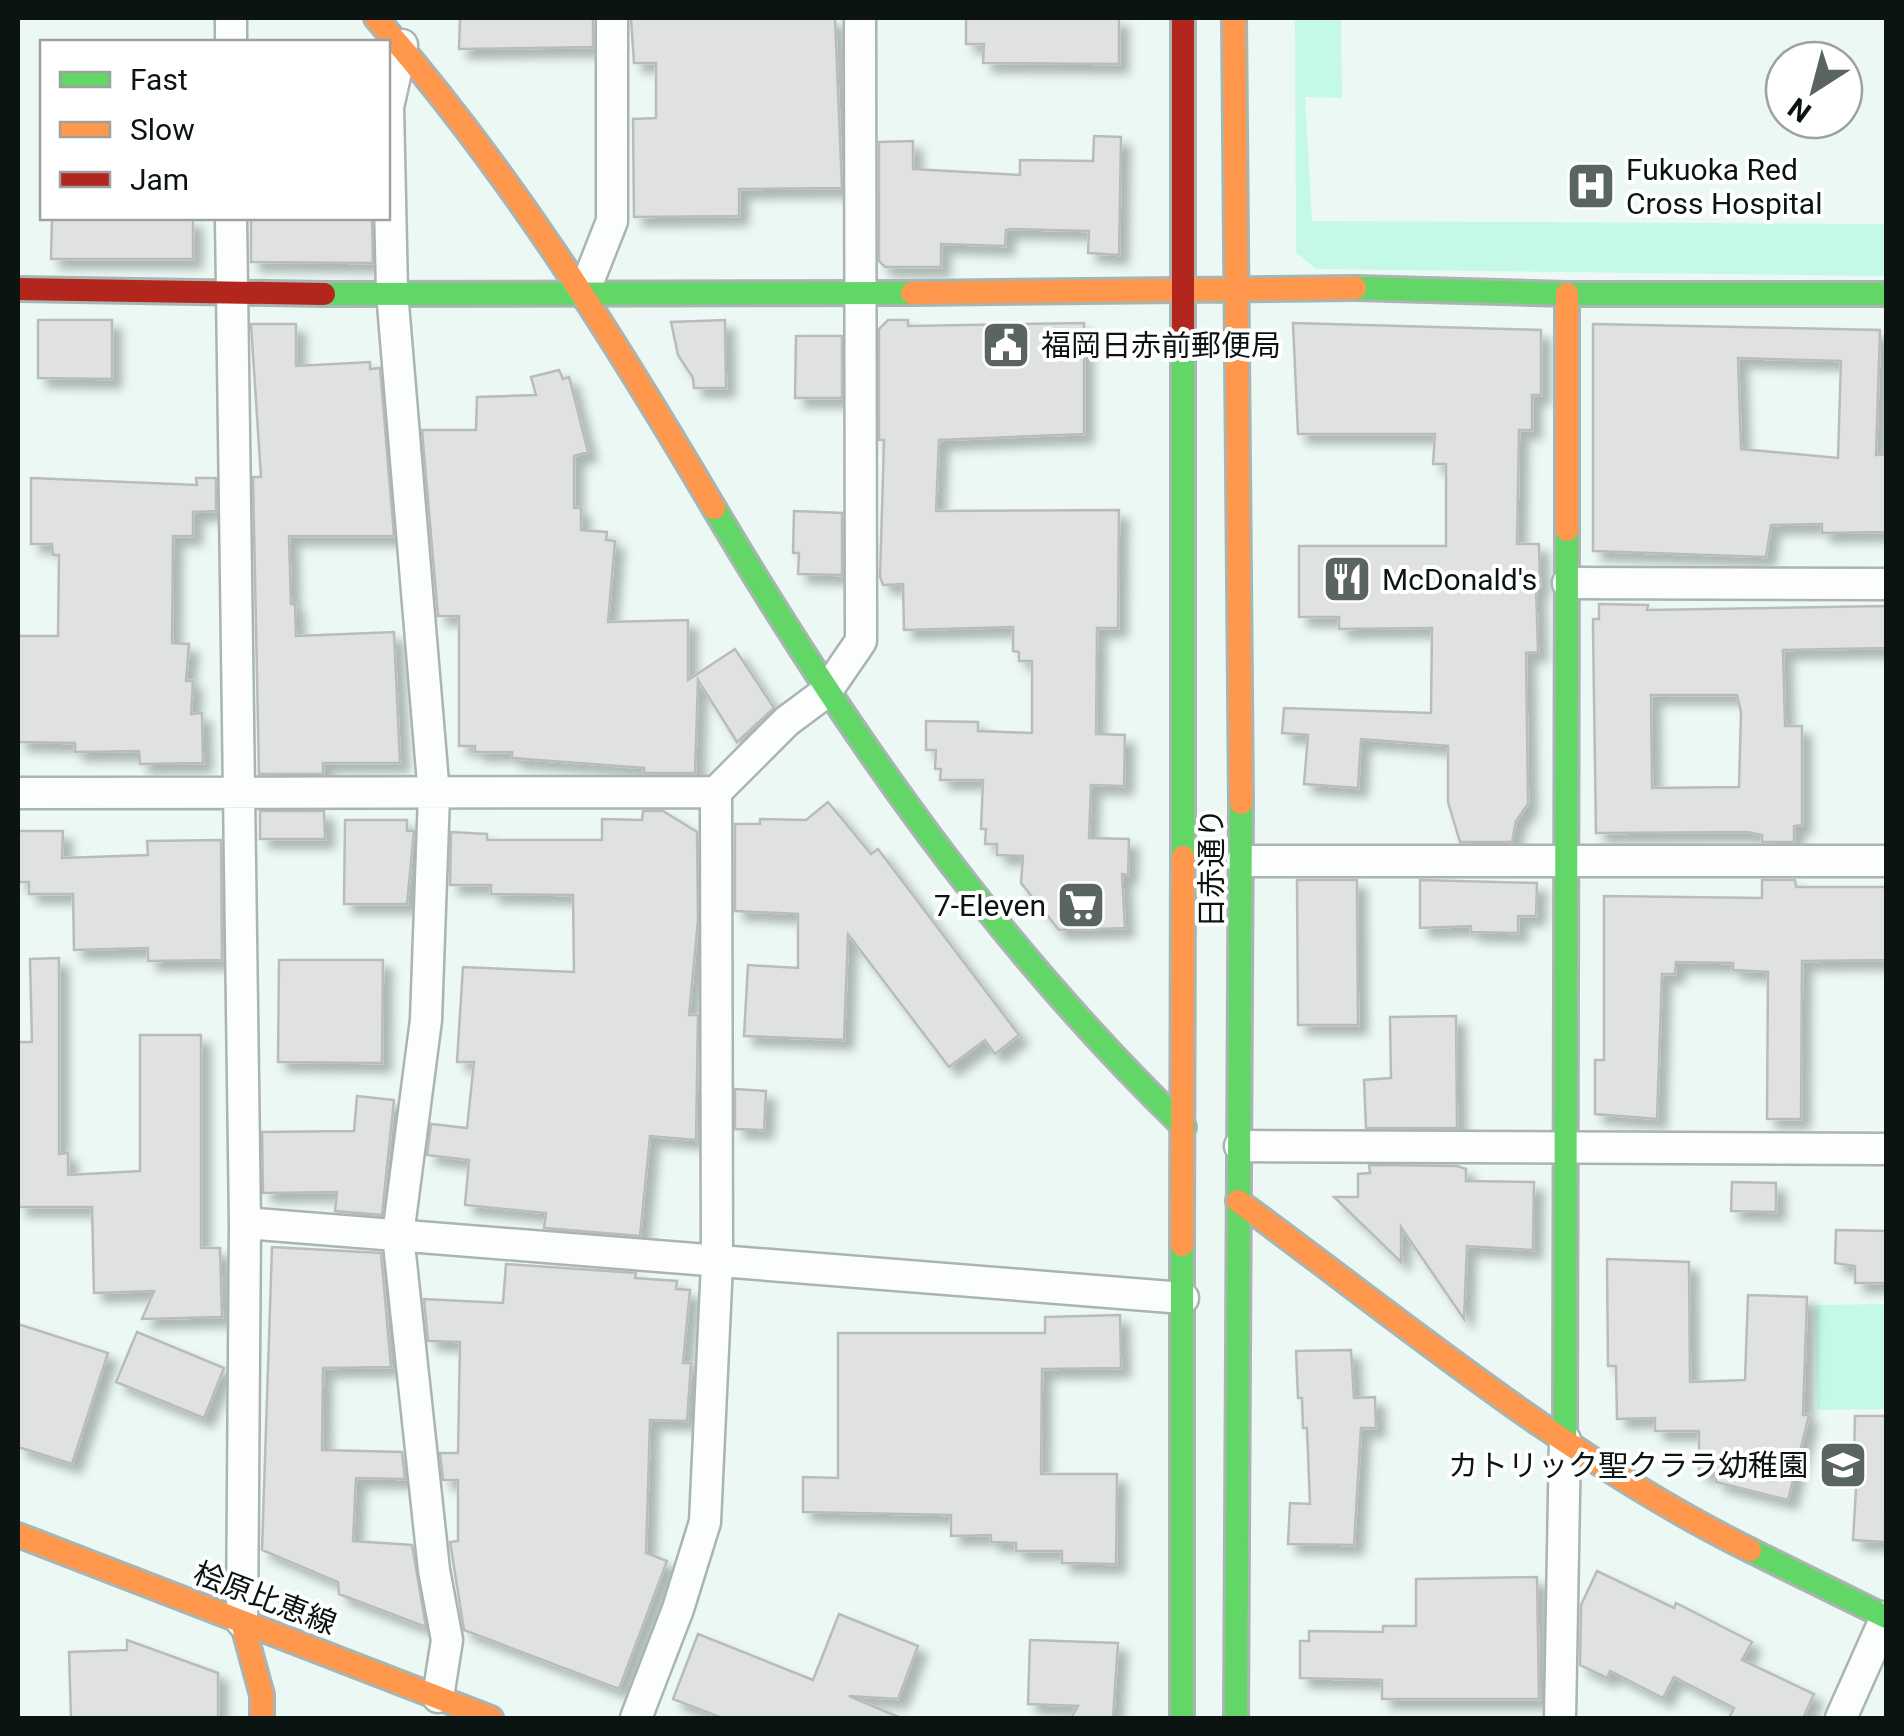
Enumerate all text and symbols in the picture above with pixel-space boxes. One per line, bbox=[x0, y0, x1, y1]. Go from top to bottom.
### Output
legend bbox=[40, 40, 390, 220]
north arrow bbox=[1764, 40, 1864, 140]
text: Fast bbox=[130, 62, 188, 97]
text: N bbox=[1782, 91, 1817, 129]
text: Slow bbox=[130, 112, 195, 147]
place label: Fukuoka Red Cross Hospital bbox=[1626, 152, 1822, 221]
hospital icon: Fukuoka Red Cross Hospital bbox=[1565, 160, 1617, 212]
text: Jam bbox=[130, 162, 189, 197]
public building icon: 福岡日赤前郵便局 bbox=[980, 319, 1032, 371]
place label: 福岡日赤前郵便局 bbox=[1041, 328, 1281, 363]
restaurant icon: McDonald's bbox=[1321, 553, 1373, 605]
place label: McDonald's bbox=[1382, 562, 1537, 597]
street label: 日赤通り bbox=[1194, 808, 1229, 928]
supermarket icon: 7-Eleven bbox=[1055, 879, 1107, 931]
place label: 7-Eleven bbox=[934, 888, 1046, 923]
school or university icon: カトリック聖クララ幼稚園 bbox=[1817, 1439, 1869, 1491]
place label: カトリック聖クララ幼稚園 bbox=[1448, 1448, 1808, 1483]
street label: 桧原比恵線 bbox=[189, 1555, 341, 1641]

